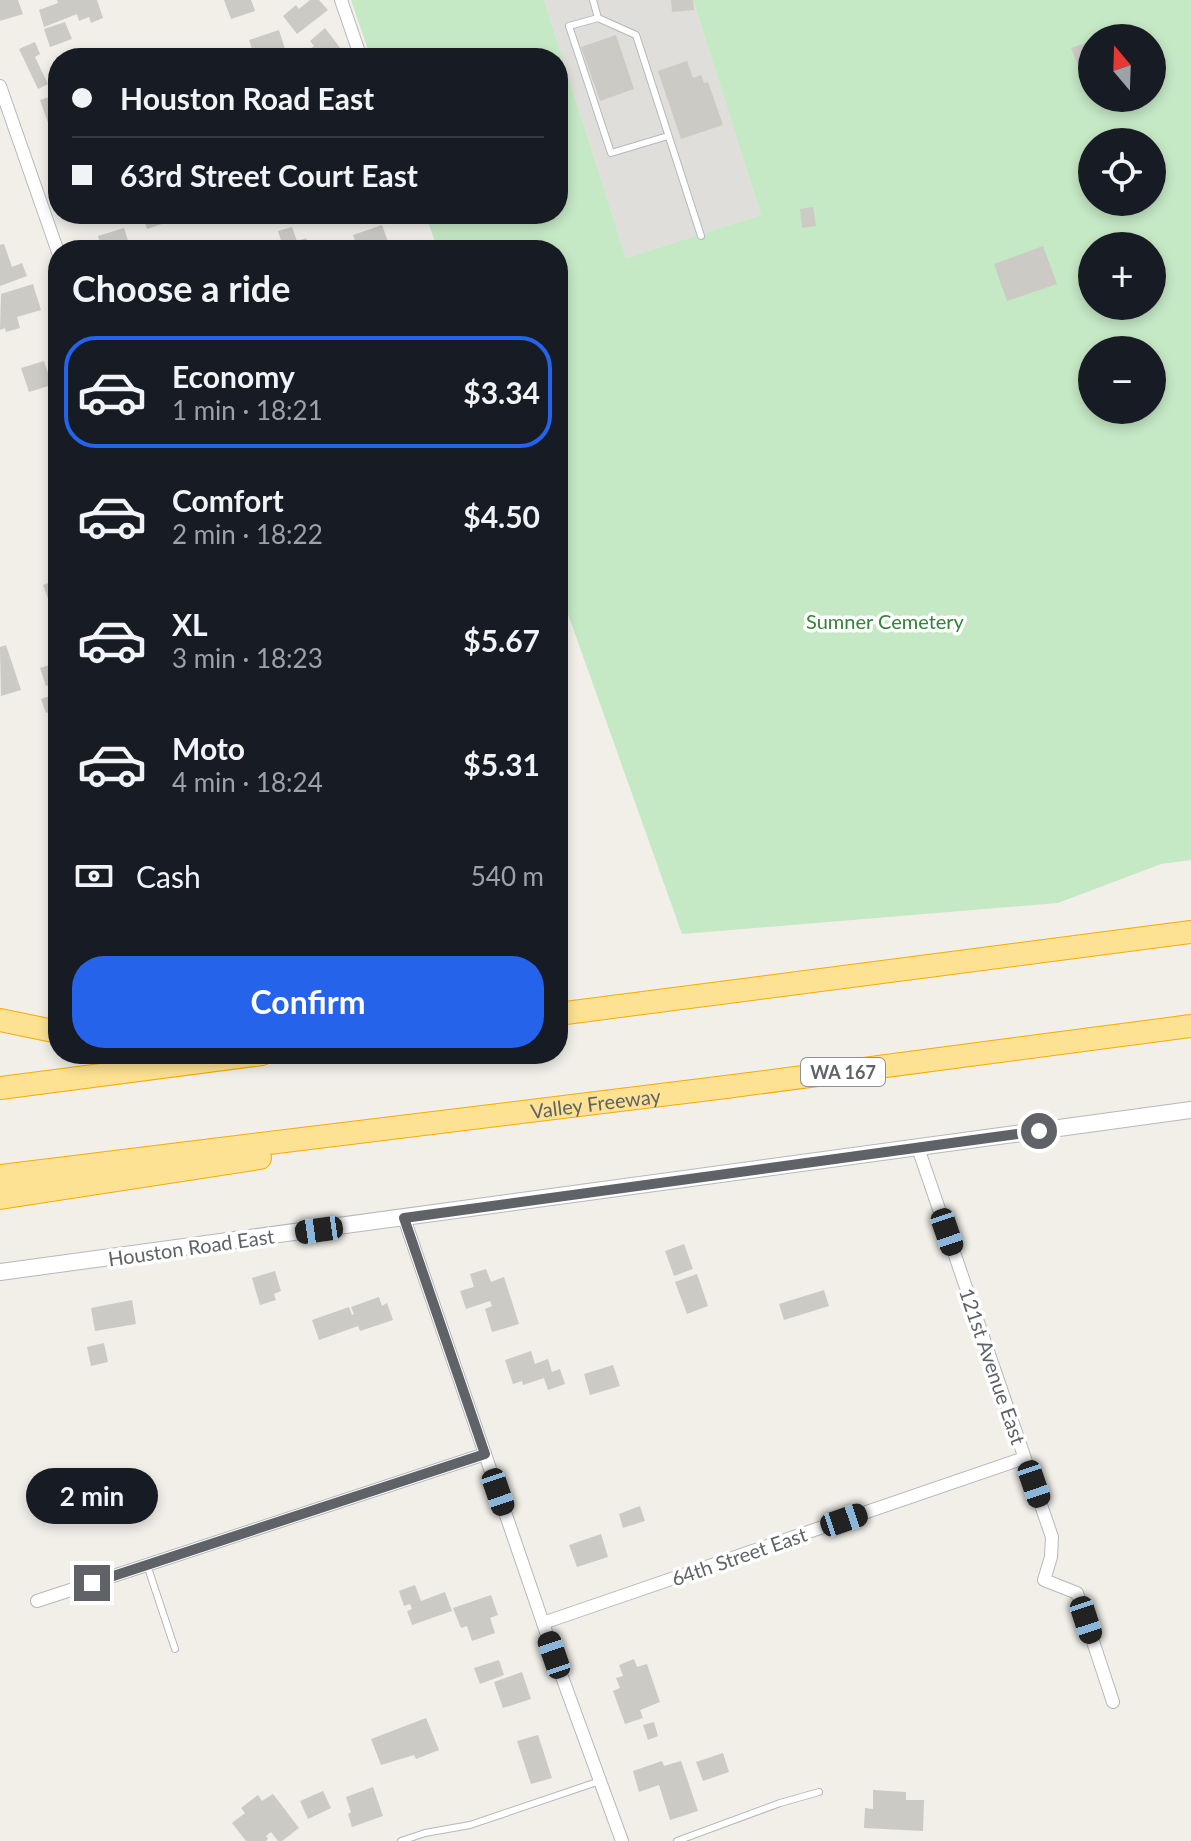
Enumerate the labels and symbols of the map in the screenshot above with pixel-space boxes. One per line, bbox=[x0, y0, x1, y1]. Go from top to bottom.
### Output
north arrow bbox=[1078, 24, 1166, 112]
park label: Sumner Cemetery bbox=[806, 609, 965, 633]
road number: WA 167 bbox=[801, 1058, 885, 1086]
street label: Valley Freeway bbox=[529, 1083, 663, 1123]
route start bbox=[1021, 1113, 1057, 1149]
car bbox=[928, 1205, 966, 1259]
car bbox=[294, 1215, 344, 1245]
street label: Houston Road East bbox=[106, 1223, 276, 1271]
street label: 121st Avenue East bbox=[955, 1285, 1031, 1447]
car bbox=[1015, 1457, 1053, 1511]
car bbox=[479, 1465, 517, 1519]
callout: 2 min bbox=[26, 1467, 158, 1523]
car bbox=[817, 1501, 871, 1539]
street label: 64th Street East bbox=[668, 1522, 810, 1590]
route end bbox=[74, 1565, 110, 1601]
car bbox=[1067, 1593, 1105, 1647]
car bbox=[535, 1628, 573, 1682]

